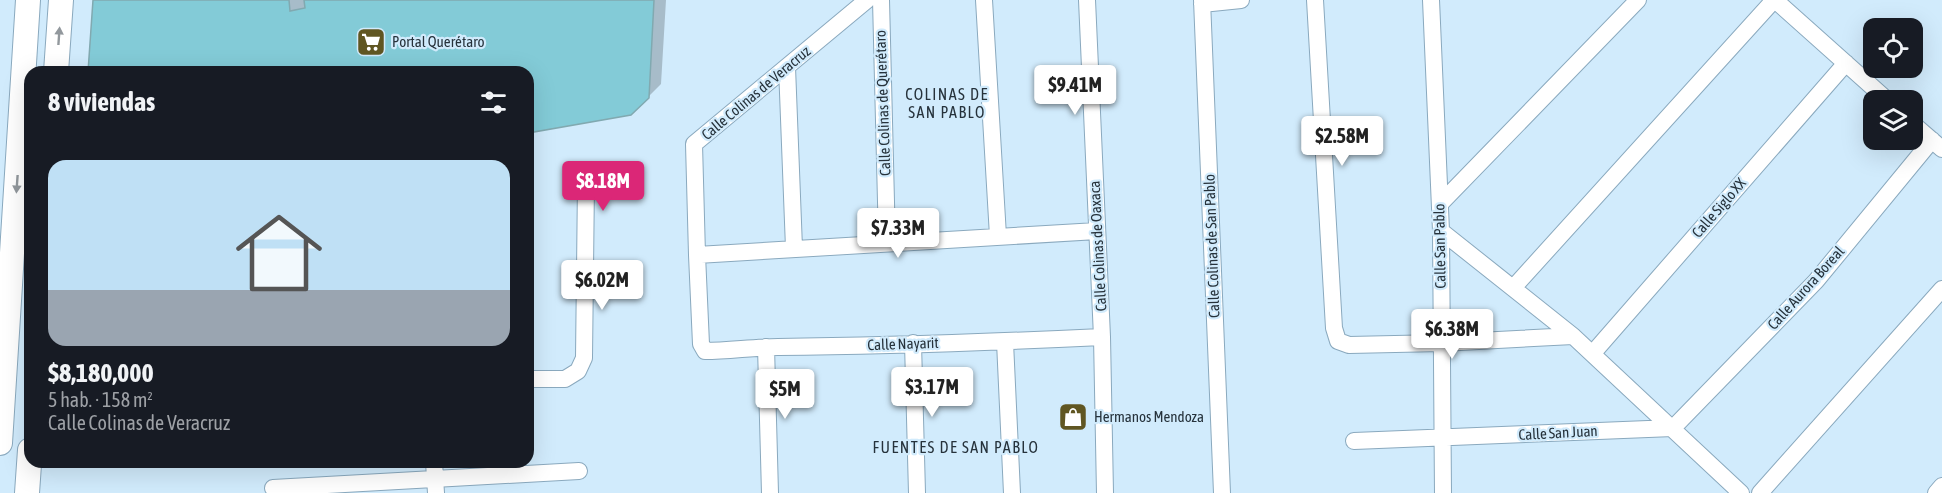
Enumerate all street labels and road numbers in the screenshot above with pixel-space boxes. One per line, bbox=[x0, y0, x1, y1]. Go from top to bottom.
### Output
street label: Calle Colinas de Querétaro bbox=[871, 30, 894, 176]
street label: Calle Colinas de Veracruz bbox=[698, 42, 814, 143]
street label: Calle Colinas de San Pablo bbox=[1200, 174, 1223, 318]
street label: Calle Siglo XX bbox=[1688, 174, 1749, 241]
street label: Calle Colinas de Oaxaca bbox=[1086, 180, 1109, 312]
street label: Calle San Pablo bbox=[1430, 203, 1449, 289]
street label: Calle Aurora Boreal bbox=[1764, 243, 1847, 333]
street label: Calle Nayarit bbox=[867, 334, 939, 353]
street label: Calle San Juan bbox=[1518, 422, 1598, 443]

